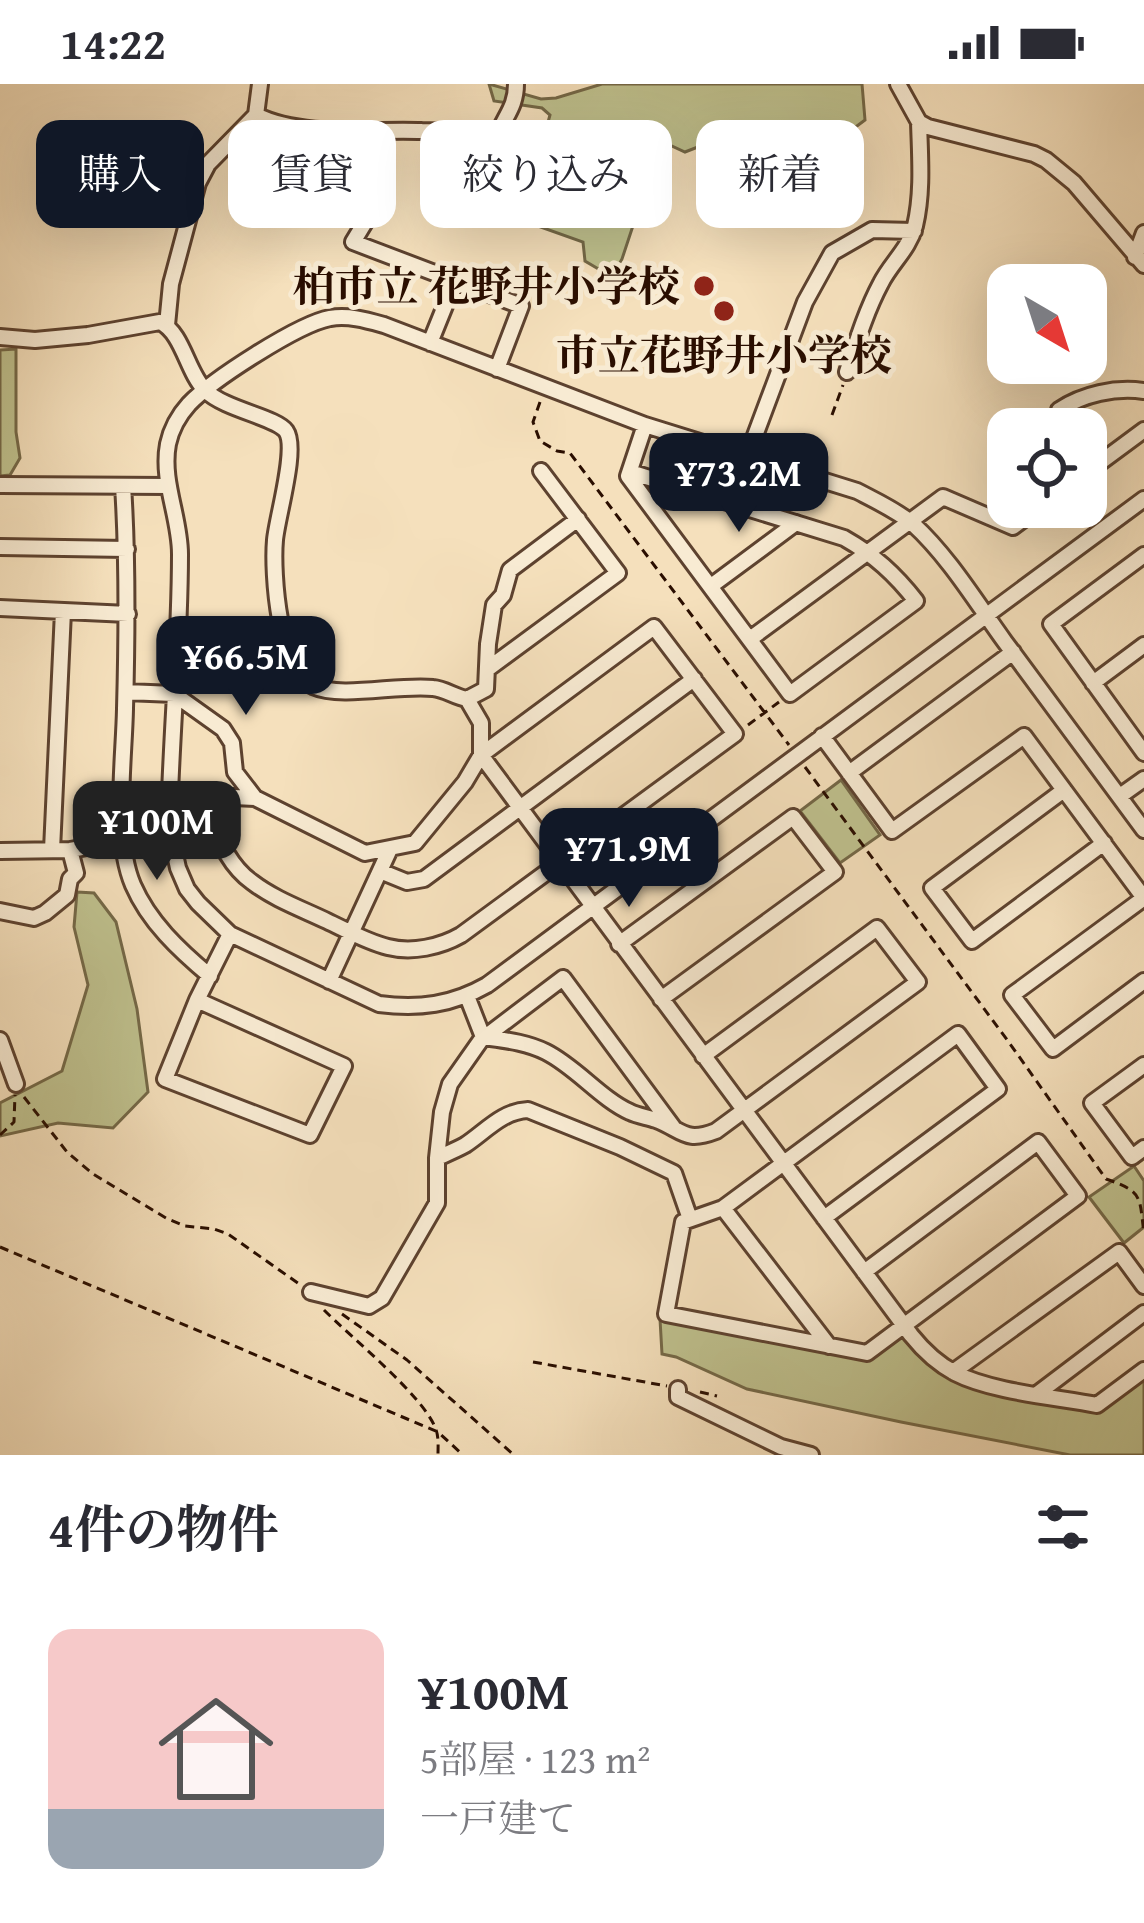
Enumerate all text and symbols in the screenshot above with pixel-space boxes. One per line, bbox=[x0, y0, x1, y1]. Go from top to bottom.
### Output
text: 14:22 bbox=[60, 10, 166, 75]
chip: 購入 bbox=[36, 120, 204, 228]
chip: 賃貸 bbox=[228, 120, 396, 228]
chip: 絞り込み bbox=[420, 120, 672, 228]
chip: 新着 bbox=[696, 120, 864, 228]
place label: 柏市立 花野井小学校 bbox=[293, 255, 680, 316]
north arrow bbox=[987, 264, 1107, 384]
map controls bbox=[987, 264, 1107, 528]
marker: 柏市立 花野井小学校 bbox=[691, 273, 717, 299]
marker: 市立花野井小学校 bbox=[711, 298, 737, 324]
place label: 市立花野井小学校 bbox=[556, 324, 892, 385]
button: locate bbox=[987, 408, 1107, 528]
pin: ¥73.2M bbox=[641, 433, 837, 535]
text: ¥73.2M bbox=[676, 443, 802, 500]
pin: ¥66.5M bbox=[148, 616, 344, 718]
text: ¥66.5M bbox=[183, 626, 309, 683]
pin: ¥100M bbox=[73, 781, 241, 883]
text: ¥100M bbox=[100, 791, 214, 848]
pin: ¥71.9M bbox=[531, 808, 727, 910]
text: ¥71.9M bbox=[566, 818, 692, 875]
text: 4件の物件 bbox=[48, 1491, 278, 1566]
icon: filters bbox=[1030, 1494, 1096, 1560]
text: ¥100M bbox=[420, 1653, 570, 1728]
icon: home bbox=[144, 1677, 288, 1821]
text: 5部屋 · 123 m² bbox=[420, 1730, 650, 1787]
text: 一戸建て bbox=[420, 1789, 576, 1846]

